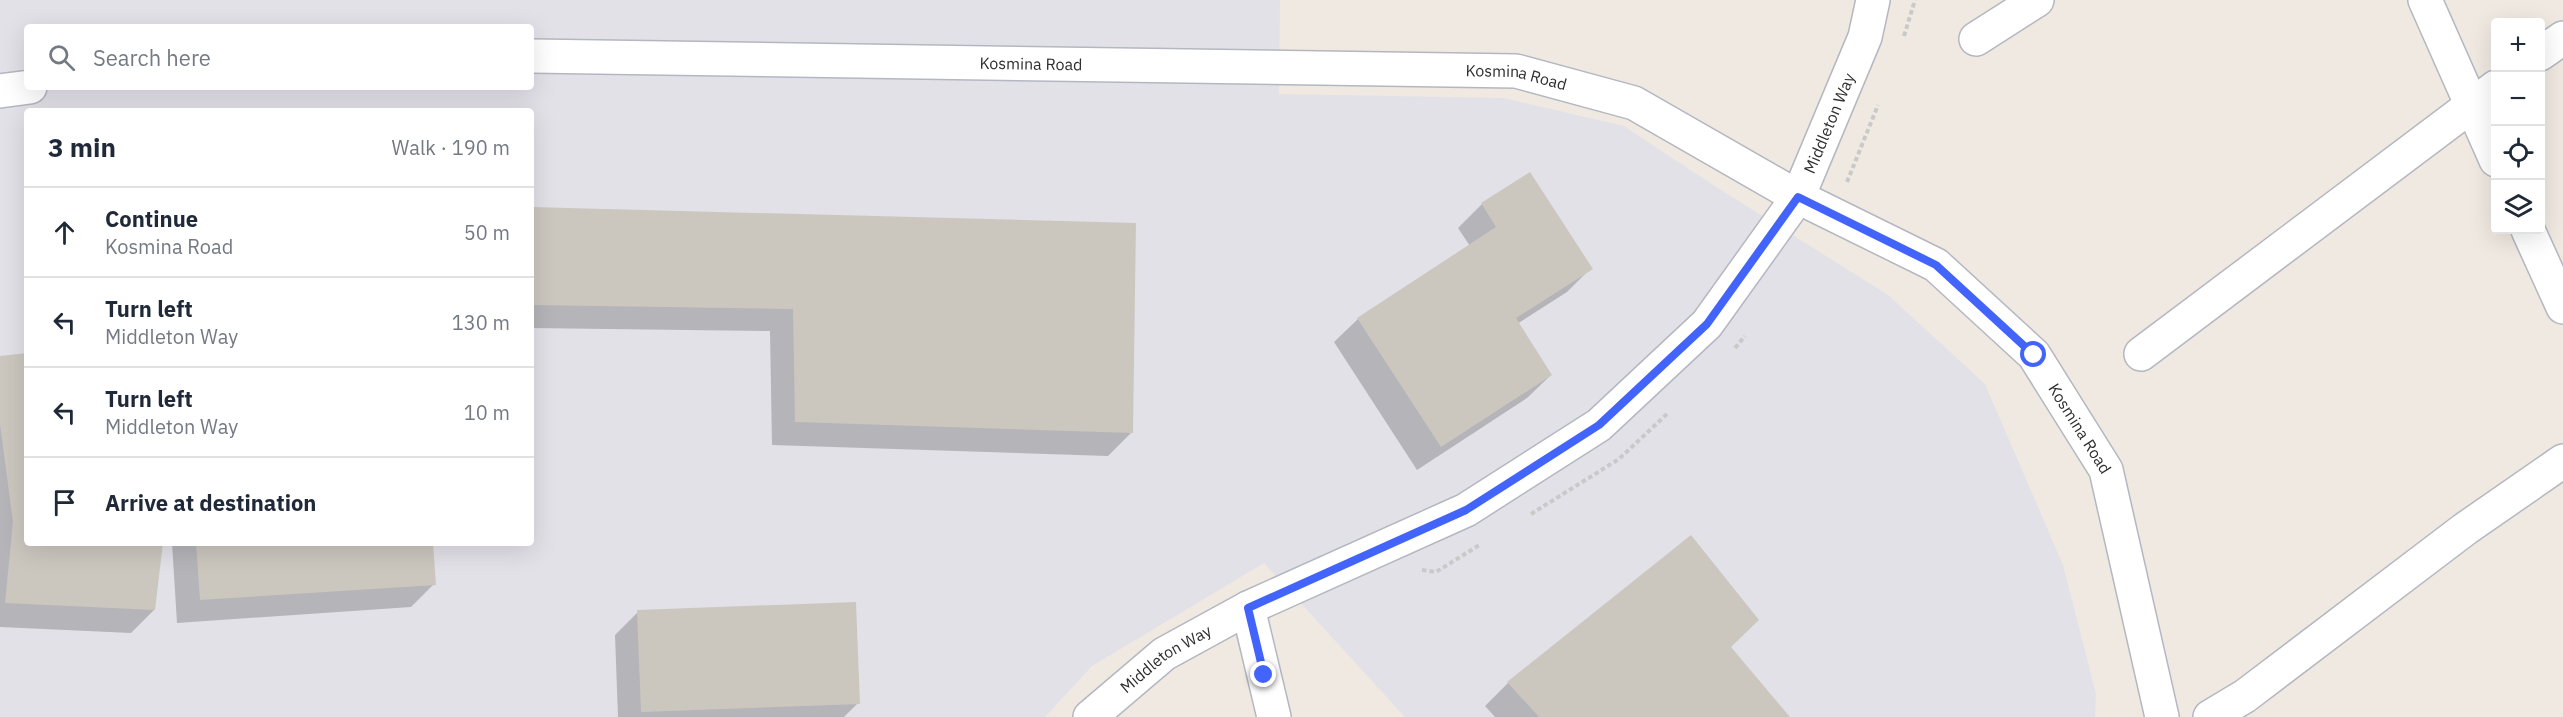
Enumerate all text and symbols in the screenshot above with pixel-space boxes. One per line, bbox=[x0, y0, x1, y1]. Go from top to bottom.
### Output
map controls bbox=[2491, 18, 2545, 234]
button: + bbox=[2491, 18, 2545, 72]
search box bbox=[24, 24, 534, 90]
icon: search bbox=[45, 41, 78, 74]
text: Search here bbox=[93, 43, 211, 72]
street label: Kosmina Road bbox=[979, 53, 1082, 74]
street label: Kosmina Road bbox=[1465, 60, 1569, 94]
street label: Middleton Way bbox=[1799, 70, 1859, 176]
button: − bbox=[2491, 72, 2545, 126]
button: locate bbox=[2491, 126, 2545, 180]
text: 3 min bbox=[48, 130, 116, 164]
text: Walk · 190 m bbox=[392, 134, 510, 161]
button: layers bbox=[2491, 180, 2545, 234]
text: Continue bbox=[105, 204, 198, 233]
icon: ahead bbox=[48, 216, 81, 249]
text: 50 m bbox=[464, 219, 510, 246]
text: Kosmina Road bbox=[105, 233, 233, 260]
text: Turn left bbox=[105, 294, 193, 323]
icon: left bbox=[48, 306, 81, 339]
text: 130 m bbox=[452, 309, 510, 336]
text: Middleton Way bbox=[105, 323, 238, 350]
route start bbox=[2020, 341, 2046, 367]
street label: Kosmina Road bbox=[2044, 380, 2116, 477]
text: Turn left bbox=[105, 384, 193, 413]
icon: left bbox=[48, 396, 81, 429]
text: 10 m bbox=[464, 399, 510, 426]
text: Middleton Way bbox=[105, 413, 238, 440]
icon: arrive bbox=[48, 486, 81, 519]
text: Arrive at destination bbox=[105, 488, 316, 517]
street label: Middleton Way bbox=[1116, 620, 1215, 697]
route end bbox=[1250, 661, 1276, 687]

